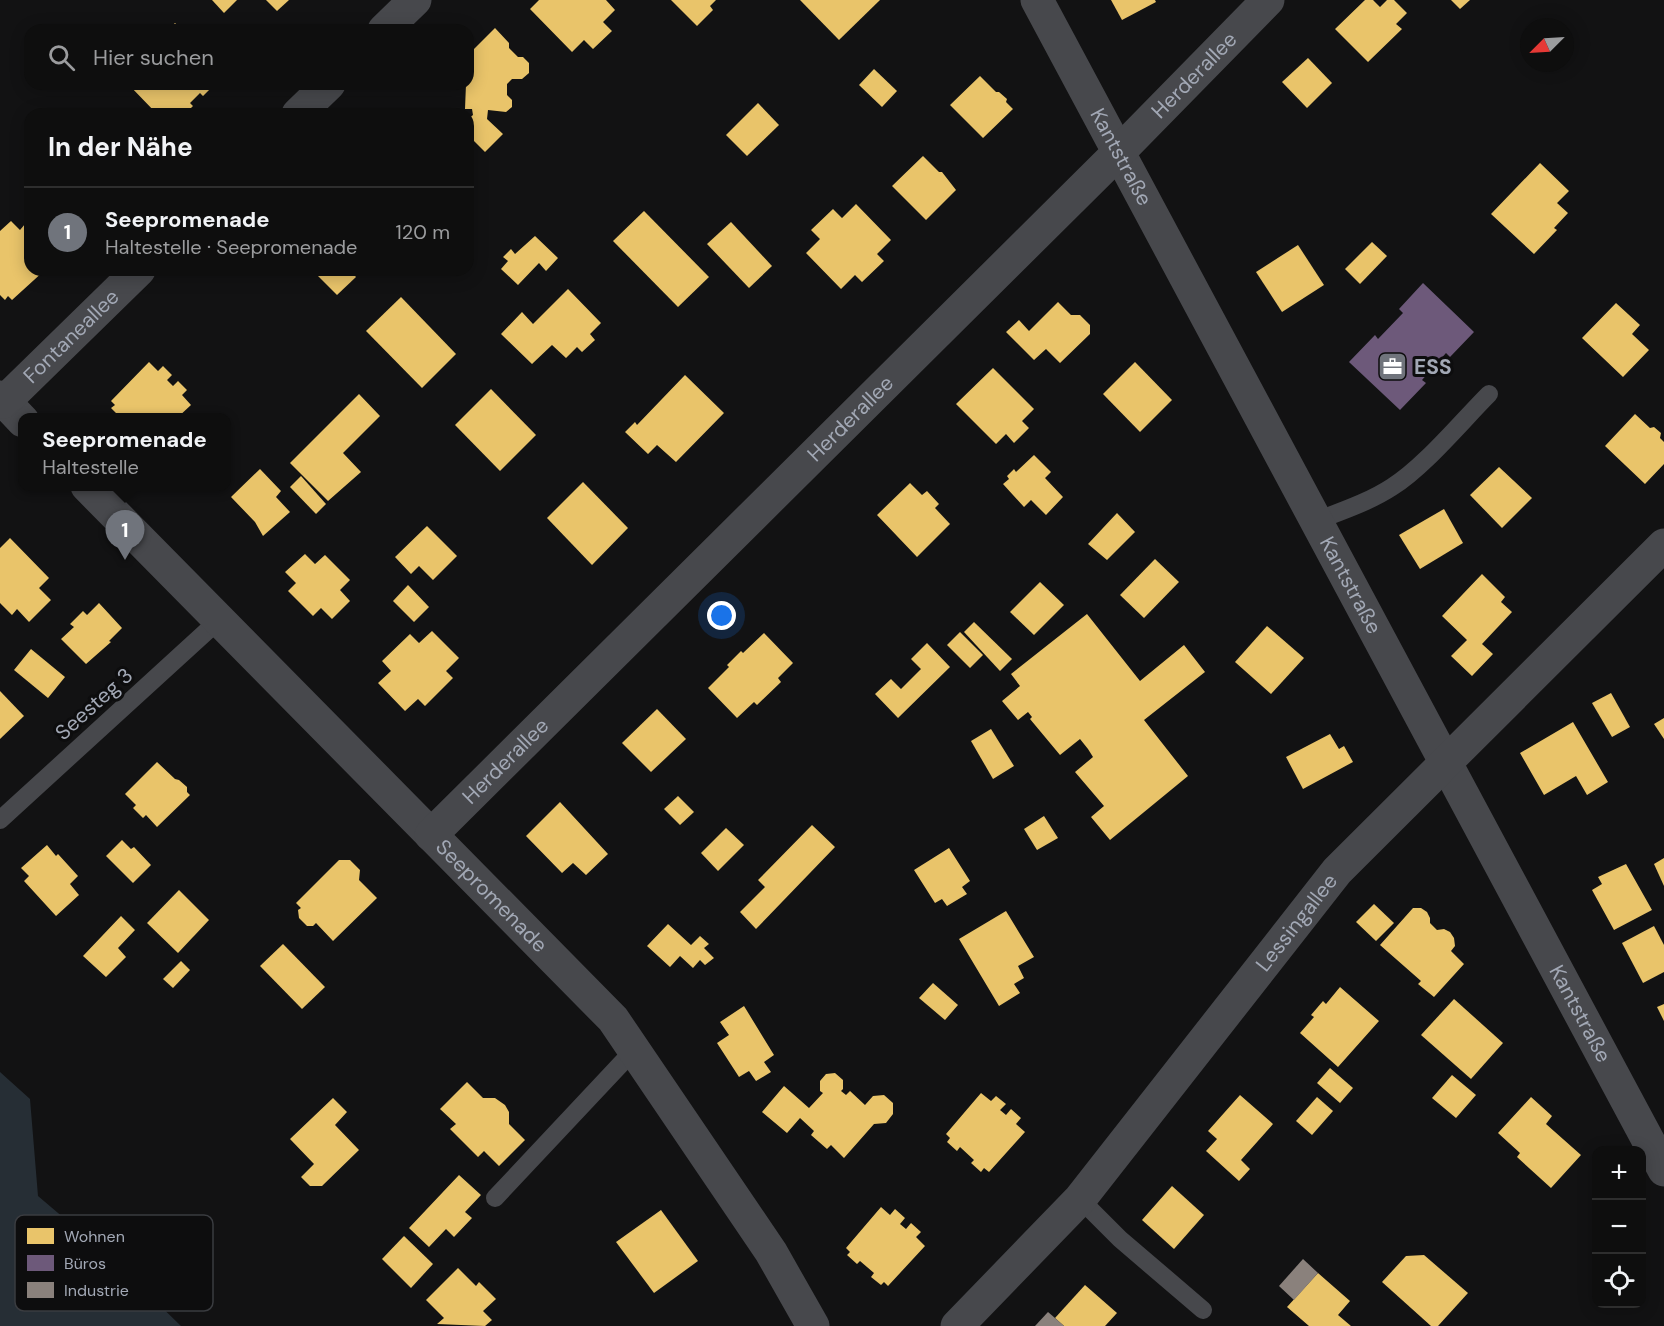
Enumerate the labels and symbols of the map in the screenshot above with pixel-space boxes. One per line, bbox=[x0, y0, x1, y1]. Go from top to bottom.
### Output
north arrow bbox=[1520, 18, 1574, 72]
street label: Herderallee bbox=[1145, 26, 1243, 125]
street label: Kantstraße bbox=[1084, 103, 1159, 211]
street label: Fontaneallee bbox=[17, 283, 125, 390]
office icon: ESS bbox=[1377, 351, 1409, 383]
place label: ESS bbox=[1414, 353, 1452, 381]
street label: Herderallee bbox=[801, 369, 900, 468]
pin: 1 bbox=[106, 510, 144, 560]
street label: Kantstraße bbox=[1313, 532, 1388, 639]
your location bbox=[707, 601, 736, 630]
street label: Seesteg 3 bbox=[49, 662, 139, 746]
street label: Herderallee bbox=[456, 712, 555, 810]
street label: Seepromenade bbox=[430, 833, 554, 959]
street label: Lessingallee bbox=[1249, 868, 1344, 977]
street label: Kantstraße bbox=[1543, 960, 1618, 1067]
legend bbox=[15, 1215, 213, 1311]
text: Wohnen bbox=[64, 1226, 125, 1247]
text: Büros bbox=[64, 1253, 106, 1274]
text: Industrie bbox=[64, 1280, 129, 1301]

